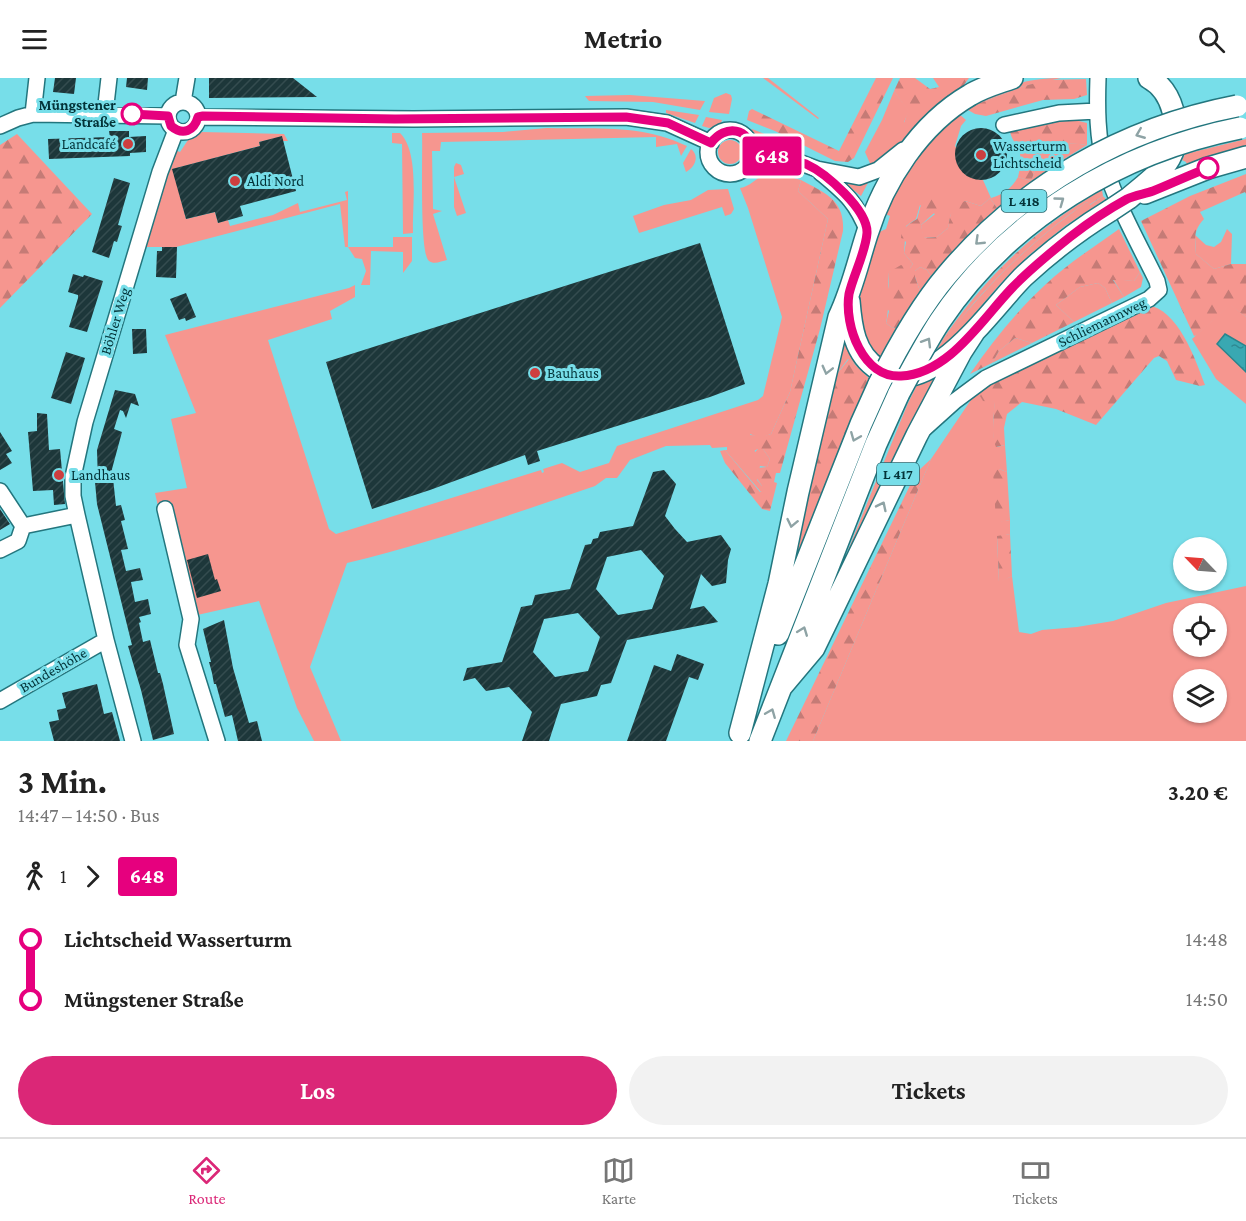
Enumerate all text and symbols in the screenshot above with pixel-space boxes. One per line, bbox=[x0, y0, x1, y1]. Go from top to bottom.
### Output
icon: menu bbox=[18, 23, 51, 56]
icon: search bbox=[1195, 23, 1228, 56]
text: Metrio bbox=[584, 24, 662, 54]
place label: Müngstener Straße bbox=[38, 97, 116, 130]
marker: Müngstener Straße bbox=[121, 103, 143, 125]
one-way arrow bbox=[1136, 127, 1147, 139]
place label: Landcafé bbox=[61, 136, 116, 152]
line badge: 648 bbox=[738, 136, 806, 176]
marker: Landcafé bbox=[121, 137, 135, 151]
place label: Wasserturm Lichtscheid bbox=[993, 138, 1067, 171]
text: 648 bbox=[754, 144, 790, 168]
marker: Wasserturm Lichtscheid bbox=[974, 148, 988, 162]
unlabelled marker bbox=[1197, 157, 1219, 179]
place label: Aldi Nord bbox=[247, 173, 304, 189]
marker: Aldi Nord bbox=[228, 174, 242, 188]
road number: L 418 bbox=[1002, 190, 1046, 212]
one-way arrow bbox=[1054, 198, 1065, 209]
one-way arrow bbox=[975, 233, 986, 244]
street label: Böhler Weg bbox=[97, 285, 134, 357]
street label: Schliemannweg bbox=[1056, 294, 1149, 351]
one-way arrow bbox=[920, 338, 932, 348]
place label: Bauhaus bbox=[547, 365, 599, 381]
one-way arrow bbox=[821, 365, 834, 375]
marker: Bauhaus bbox=[528, 366, 542, 380]
one-way arrow bbox=[850, 431, 863, 442]
road number: L 417 bbox=[877, 463, 919, 485]
place label: Landhaus bbox=[71, 467, 130, 483]
marker: Landhaus bbox=[52, 468, 66, 482]
one-way arrow bbox=[875, 502, 886, 512]
one-way arrow bbox=[786, 518, 799, 528]
north arrow bbox=[1173, 537, 1227, 591]
map controls bbox=[1173, 537, 1227, 723]
button: locate bbox=[1173, 603, 1227, 657]
one-way arrow bbox=[796, 627, 808, 638]
street label: Bundeshöhe bbox=[17, 644, 90, 696]
button: layers bbox=[1173, 669, 1227, 723]
one-way arrow bbox=[764, 709, 776, 720]
text: 3 Min. bbox=[18, 763, 107, 800]
text: 3.20 € bbox=[1168, 780, 1228, 805]
text: 14:47 – 14:50 · Bus bbox=[18, 804, 160, 826]
icon: walk bbox=[18, 860, 51, 893]
icon: forward bbox=[76, 860, 109, 893]
text: 648 bbox=[130, 864, 165, 888]
text: 1 bbox=[60, 865, 67, 887]
text: Lichtscheid Wasserturm bbox=[64, 927, 292, 952]
text: 14:48 bbox=[1186, 928, 1228, 950]
text: Müngstener Straße bbox=[64, 987, 244, 1012]
text: 14:50 bbox=[1186, 988, 1228, 1010]
button: Los bbox=[18, 1056, 617, 1125]
button: Tickets bbox=[629, 1056, 1228, 1125]
tab: Route bbox=[188, 1154, 225, 1207]
tab: Karte bbox=[602, 1154, 636, 1207]
tab: Tickets bbox=[1012, 1154, 1058, 1207]

